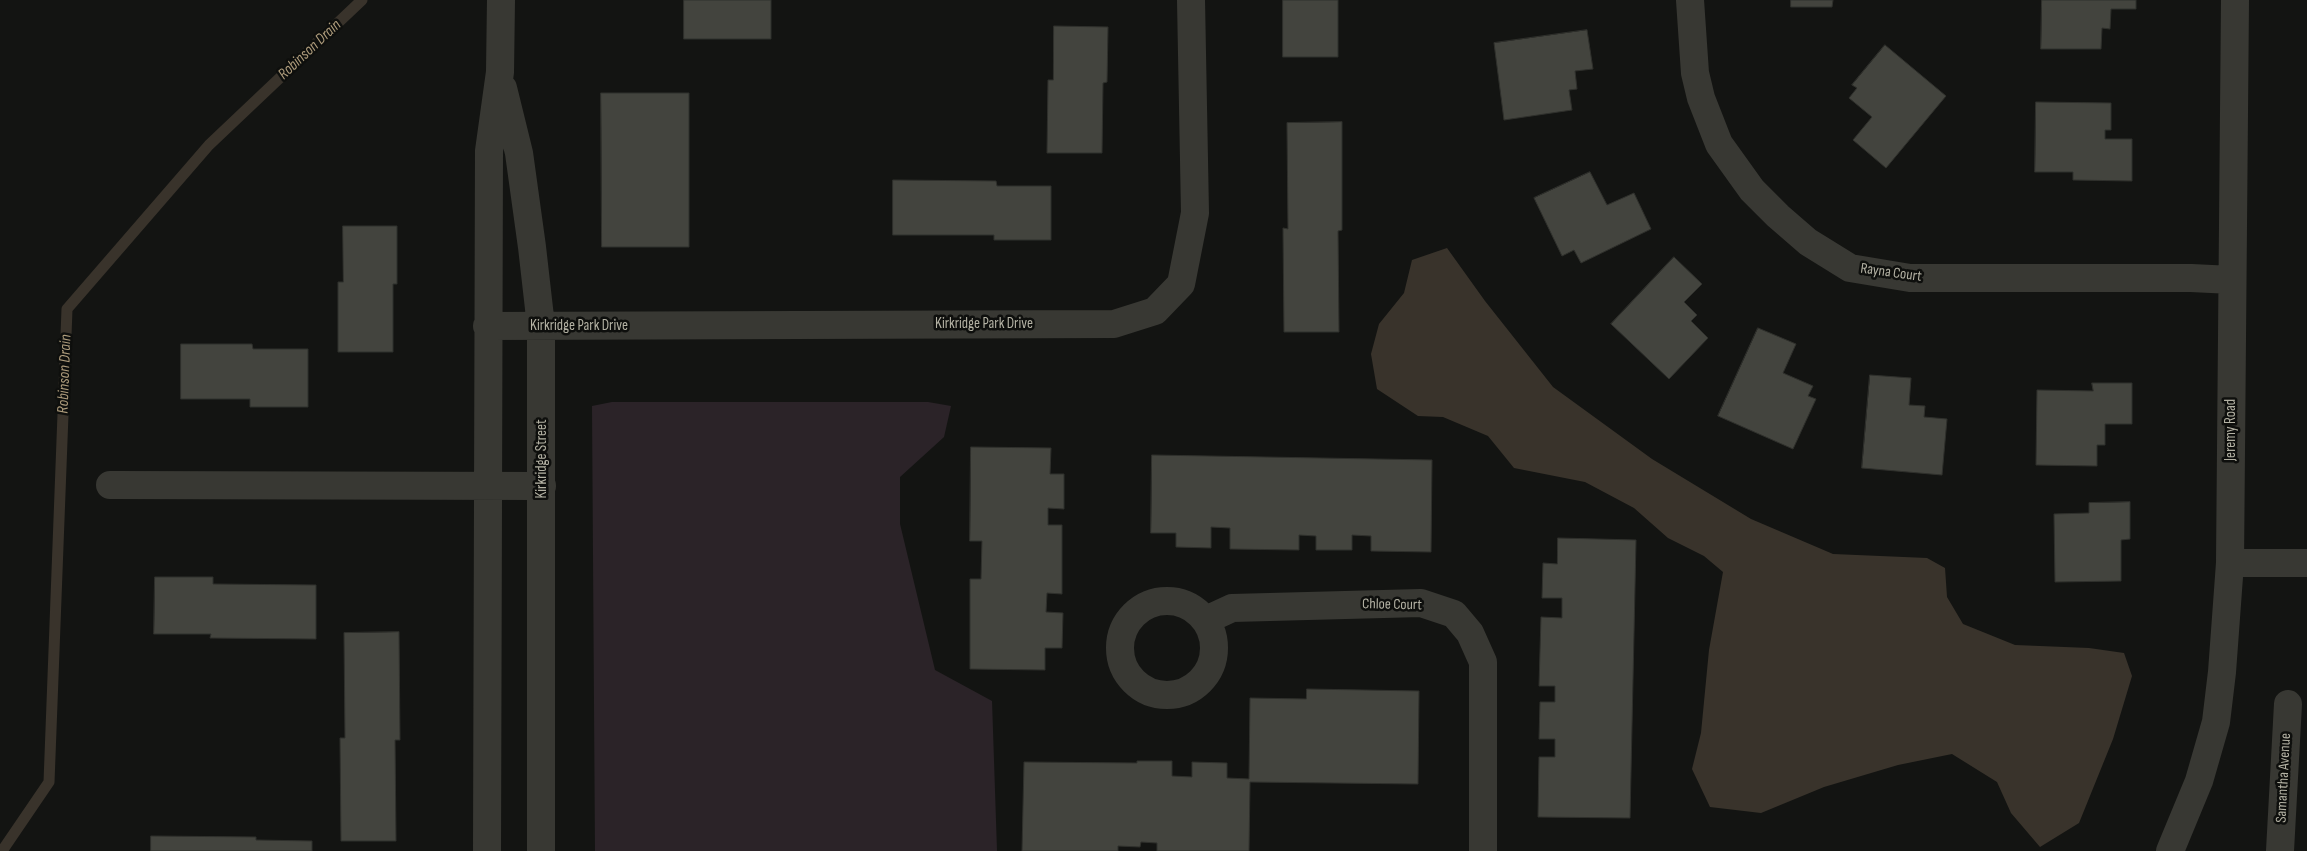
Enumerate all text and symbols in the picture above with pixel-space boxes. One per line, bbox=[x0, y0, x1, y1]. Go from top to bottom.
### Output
water label: Robinson Drain bbox=[275, 16, 345, 84]
street label: Rayna Court bbox=[1859, 260, 1923, 286]
street label: Kirkridge Park Drive bbox=[935, 315, 1033, 333]
street label: Kirkridge Park Drive bbox=[530, 317, 628, 335]
water label: Robinson Drain bbox=[54, 334, 76, 414]
street label: Jeremy Road bbox=[2222, 399, 2240, 461]
street label: Kirkridge Street bbox=[533, 420, 551, 498]
street label: Chloe Court bbox=[1362, 595, 1422, 615]
street label: Samantha Avenue bbox=[2273, 733, 2295, 823]

